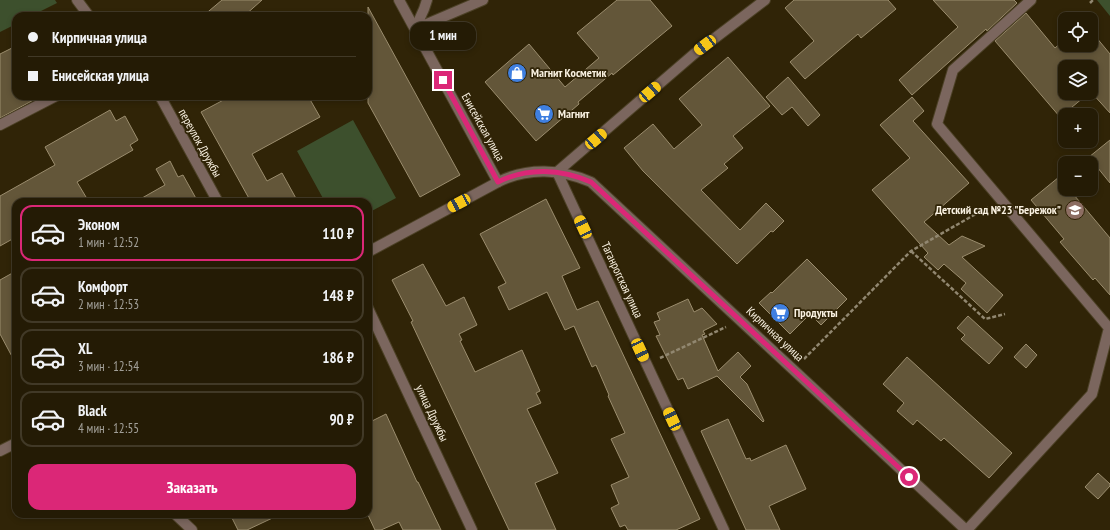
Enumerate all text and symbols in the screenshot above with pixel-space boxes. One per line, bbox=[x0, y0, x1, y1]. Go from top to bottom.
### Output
map controls bbox=[1058, 12, 1098, 196]
button: locate bbox=[1058, 12, 1098, 52]
callout: 1 мин bbox=[410, 22, 476, 50]
text: 1 мин bbox=[429, 27, 457, 44]
text: Кирпичная улица bbox=[52, 28, 147, 47]
car bbox=[692, 33, 718, 57]
button: layers bbox=[1058, 60, 1098, 100]
shop icon: Магнит Косметик bbox=[506, 62, 528, 84]
place label: Магнит Косметик bbox=[531, 65, 606, 80]
text: Енисейская улица bbox=[52, 66, 149, 85]
route end bbox=[434, 71, 452, 89]
car bbox=[637, 80, 663, 104]
street label: Енисейская улица bbox=[459, 90, 508, 164]
supermarket icon: Магнит bbox=[533, 103, 555, 125]
street label: переулок Дружбы bbox=[176, 106, 225, 180]
place label: Магнит bbox=[558, 106, 590, 121]
button: + bbox=[1058, 108, 1098, 148]
car bbox=[583, 127, 609, 151]
button: − bbox=[1058, 156, 1098, 196]
car bbox=[446, 192, 472, 214]
school or university icon: Детский сад №23 "Бережок" bbox=[1064, 199, 1086, 221]
place label: Детский сад №23 "Бережок" bbox=[935, 202, 1061, 217]
car bbox=[572, 214, 594, 240]
icon: car bbox=[30, 215, 66, 251]
text: Эконом bbox=[78, 215, 119, 234]
text: 110 ₽ bbox=[322, 224, 354, 243]
text: 1 мин · 12:52 bbox=[78, 234, 139, 251]
street label: Таганрогская улица bbox=[598, 239, 647, 320]
icon: car bbox=[30, 277, 66, 313]
text: Комфорт bbox=[78, 277, 128, 296]
text: 148 ₽ bbox=[322, 286, 354, 305]
text: 2 мин · 12:53 bbox=[78, 296, 139, 313]
supermarket icon: Продукты bbox=[769, 302, 791, 324]
street label: Кирпичная улица bbox=[743, 303, 807, 364]
place label: Продукты bbox=[794, 305, 838, 320]
car bbox=[629, 337, 651, 363]
icon: car bbox=[30, 339, 66, 375]
text: XL bbox=[78, 339, 92, 358]
text: 186 ₽ bbox=[322, 348, 354, 367]
text: 3 мин · 12:54 bbox=[78, 358, 139, 375]
street label: улица Дружбы bbox=[413, 382, 452, 444]
icon: car bbox=[30, 401, 66, 437]
text: Black bbox=[78, 401, 107, 420]
car bbox=[661, 406, 683, 432]
text: 90 ₽ bbox=[329, 410, 354, 429]
text: 4 мин · 12:55 bbox=[78, 420, 139, 437]
button: Заказать bbox=[28, 464, 356, 510]
route start bbox=[900, 468, 918, 486]

